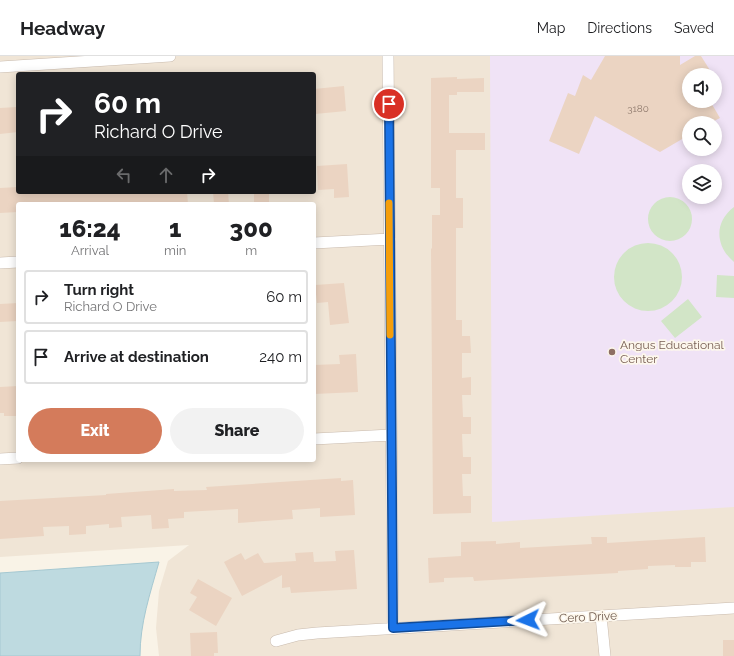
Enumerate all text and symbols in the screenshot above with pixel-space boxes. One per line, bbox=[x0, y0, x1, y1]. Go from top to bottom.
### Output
text: Headway bbox=[20, 17, 105, 39]
text: Map bbox=[537, 20, 565, 36]
text: Directions bbox=[587, 20, 652, 36]
text: Saved bbox=[674, 20, 714, 36]
map controls bbox=[682, 68, 722, 204]
button: sound bbox=[682, 68, 722, 108]
text: 60 m bbox=[94, 87, 161, 120]
pin bbox=[372, 87, 406, 121]
icon: right bbox=[28, 88, 80, 140]
icon: arrive bbox=[378, 93, 400, 115]
house number: 3180 bbox=[627, 103, 649, 114]
button: search bbox=[682, 116, 722, 156]
text: Richard O Drive bbox=[94, 121, 223, 142]
icon: left bbox=[113, 164, 135, 186]
icon: ahead bbox=[155, 164, 177, 186]
icon: right bbox=[197, 164, 219, 186]
button: layers bbox=[682, 164, 722, 204]
text: 16:24 bbox=[59, 214, 121, 243]
text: 1 bbox=[169, 214, 181, 243]
text: 300 bbox=[230, 214, 273, 243]
text: Arrival bbox=[71, 243, 109, 258]
text: min bbox=[164, 243, 186, 258]
text: m bbox=[245, 243, 257, 258]
text: Turn right bbox=[64, 281, 134, 299]
icon: right bbox=[30, 286, 52, 308]
text: 60 m bbox=[266, 288, 302, 306]
text: Richard O Drive bbox=[64, 299, 157, 314]
place label: Angus Educational Center bbox=[620, 338, 725, 366]
icon: arrive bbox=[30, 346, 52, 368]
marker: Angus Educational Center bbox=[607, 347, 617, 357]
text: Arrive at destination bbox=[64, 348, 209, 366]
text: 240 m bbox=[259, 348, 302, 366]
button: Exit bbox=[28, 408, 162, 454]
button: Share bbox=[170, 408, 304, 454]
position arrow bbox=[507, 599, 549, 641]
street label: Cero Drive bbox=[559, 608, 617, 626]

